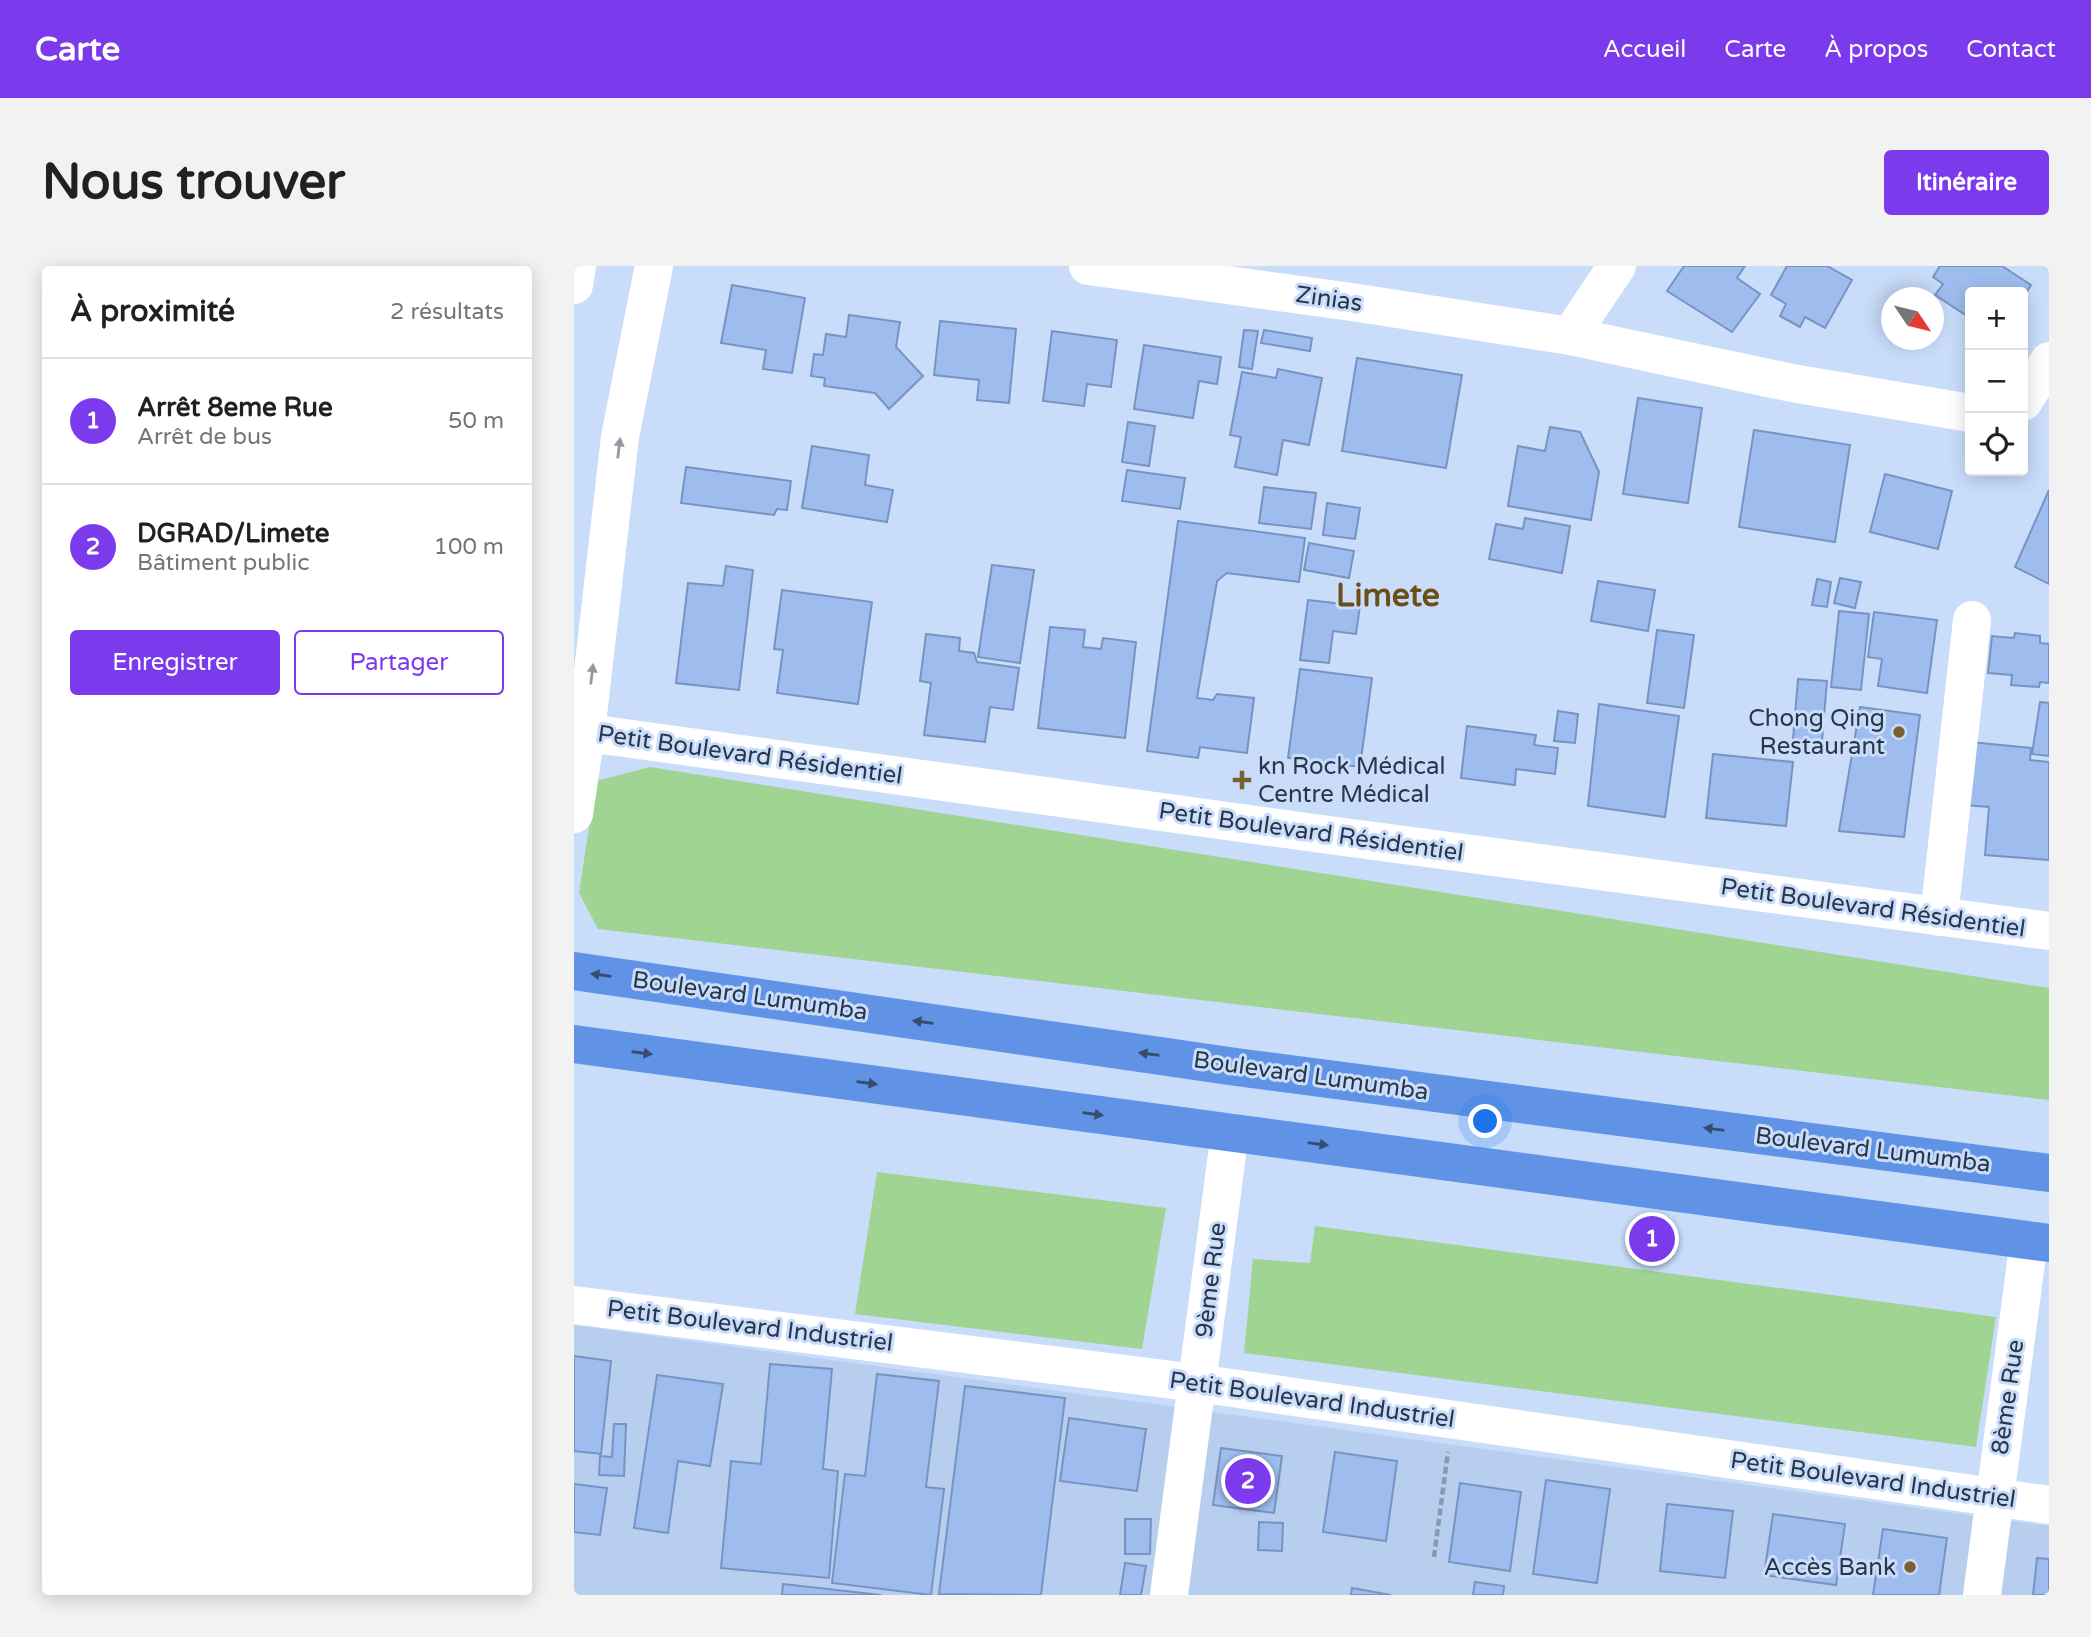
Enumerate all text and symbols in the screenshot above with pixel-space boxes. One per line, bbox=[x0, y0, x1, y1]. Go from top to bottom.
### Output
text: Carte bbox=[35, 30, 120, 69]
text: Accueil bbox=[1603, 35, 1686, 64]
text: Carte bbox=[1724, 35, 1786, 64]
text: À propos bbox=[1824, 35, 1928, 64]
text: Contact bbox=[1966, 35, 2056, 64]
button: Itinéraire bbox=[1884, 150, 2049, 215]
text: Nous trouver bbox=[42, 153, 345, 212]
street label: Zinias bbox=[1294, 280, 1364, 318]
north arrow bbox=[1881, 287, 1944, 350]
map controls bbox=[1965, 287, 2028, 476]
button: + bbox=[1965, 287, 2028, 350]
text: À proximité bbox=[70, 293, 235, 330]
text: 2 résultats bbox=[390, 298, 504, 326]
button: − bbox=[1965, 350, 2028, 413]
text: Arrêt 8eme Rue bbox=[137, 392, 333, 423]
text: 1 bbox=[86, 407, 100, 435]
text: 50 m bbox=[448, 407, 504, 435]
button: locate bbox=[1965, 413, 2028, 476]
text: Arrêt de bus bbox=[137, 423, 272, 451]
one-way arrow bbox=[613, 437, 624, 459]
text: DGRAD/Limete bbox=[137, 518, 329, 549]
text: 2 bbox=[86, 533, 100, 561]
text: 100 m bbox=[434, 533, 504, 561]
text: Bâtiment public bbox=[137, 549, 309, 577]
district label: Limete bbox=[1336, 577, 1440, 615]
button: Enregistrer bbox=[70, 630, 280, 695]
button: Partager bbox=[294, 630, 504, 695]
one-way arrow bbox=[587, 663, 598, 685]
place label: Chong Qing Restaurant bbox=[1748, 704, 1885, 761]
street label: Petit Boulevard Résidentiel bbox=[596, 719, 904, 791]
marker: Chong Qing Restaurant bbox=[1891, 724, 1907, 740]
place label: kn Rock Médical Centre Médical bbox=[1258, 752, 1446, 809]
marker: kn Rock Médical Centre Médical bbox=[1232, 770, 1252, 790]
street label: Petit Boulevard Résidentiel bbox=[1157, 796, 1465, 868]
street label: Petit Boulevard Résidentiel bbox=[1719, 872, 2027, 944]
street label: Boulevard Lumumba bbox=[631, 965, 869, 1027]
one-way arrow bbox=[590, 969, 612, 980]
one-way arrow bbox=[912, 1016, 934, 1027]
street label: Boulevard Lumumba bbox=[1192, 1045, 1430, 1107]
one-way arrow bbox=[631, 1048, 653, 1059]
one-way arrow bbox=[1137, 1048, 1159, 1059]
one-way arrow bbox=[856, 1078, 878, 1089]
your location bbox=[1468, 1104, 1502, 1138]
one-way arrow bbox=[1082, 1108, 1104, 1119]
street label: Boulevard Lumumba bbox=[1754, 1121, 1992, 1179]
one-way arrow bbox=[1703, 1123, 1725, 1134]
one-way arrow bbox=[1307, 1139, 1329, 1150]
pin: 1 bbox=[1629, 1213, 1675, 1265]
street label: 9ème Rue bbox=[1190, 1221, 1232, 1339]
street label: Petit Boulevard Industriel bbox=[605, 1294, 895, 1358]
street label: 8ème Rue bbox=[1986, 1338, 2030, 1456]
street label: Petit Boulevard Industriel bbox=[1168, 1366, 1456, 1434]
street label: Petit Boulevard Industriel bbox=[1729, 1446, 2017, 1514]
pin: 2 bbox=[1225, 1455, 1271, 1507]
place label: Accès Bank bbox=[1764, 1553, 1896, 1582]
marker: Accès Bank bbox=[1902, 1559, 1918, 1575]

